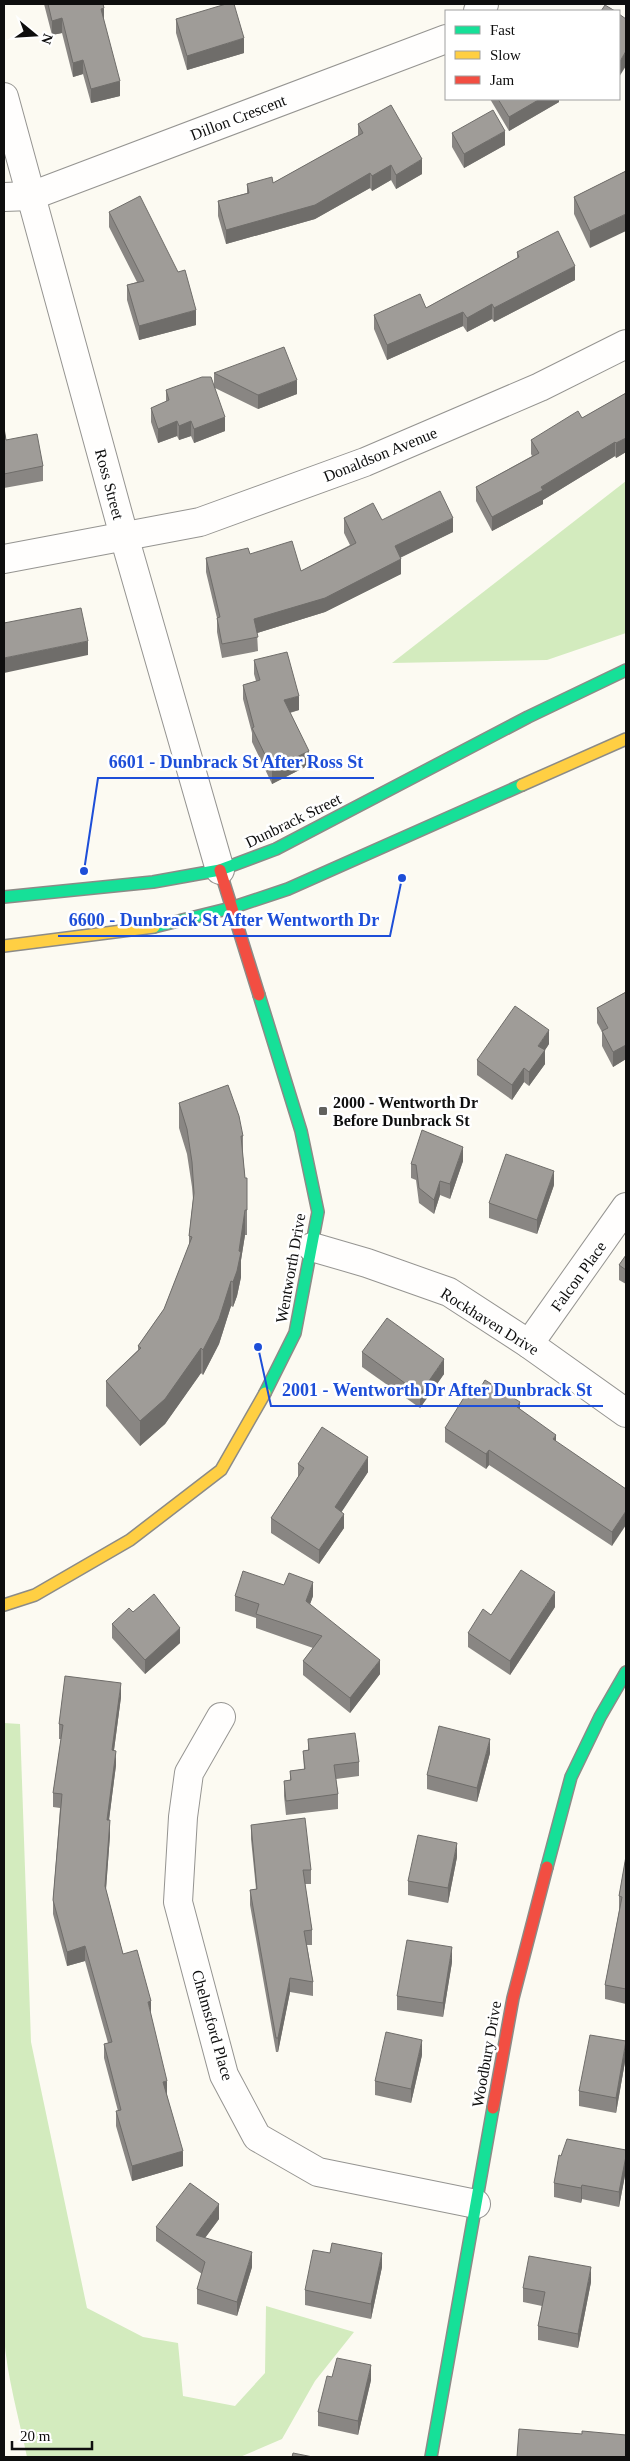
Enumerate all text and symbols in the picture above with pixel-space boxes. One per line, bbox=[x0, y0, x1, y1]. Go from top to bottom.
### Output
north arrow bbox=[10, 10, 60, 60]
legend bbox=[445, 10, 620, 100]
text: Fast bbox=[490, 22, 516, 38]
text: N bbox=[38, 32, 56, 46]
text: Slow bbox=[490, 47, 521, 63]
text: Jam bbox=[490, 72, 514, 88]
street label: Dillon Crescent bbox=[188, 91, 289, 143]
street label: Donaldson Avenue bbox=[321, 424, 439, 485]
street label: Ross Street bbox=[92, 447, 127, 522]
callout: 6601 - Dunbrack St After Ross St bbox=[98, 745, 374, 778]
text: 6601 - Dunbrack St After Ross St bbox=[109, 752, 363, 772]
street label: Dunbrack Street bbox=[243, 790, 344, 851]
callout: 6600 - Dunbrack St After Wentworth Dr bbox=[58, 903, 390, 936]
text: 6600 - Dunbrack St After Wentworth Dr bbox=[69, 910, 379, 930]
place label: 2000 - Wentworth Dr Before Dunbrack St bbox=[333, 1094, 478, 1129]
marker: 2000 - Wentworth Dr Before Dunbrack St bbox=[317, 1105, 329, 1117]
street label: Wentworth Drive bbox=[272, 1212, 309, 1324]
street label: Falcon Place bbox=[547, 1238, 609, 1315]
street label: Rockhaven Drive bbox=[438, 1284, 542, 1358]
callout: 2001 - Wentworth Dr After Dunbrack St bbox=[271, 1373, 603, 1406]
text: 2001 - Wentworth Dr After Dunbrack St bbox=[282, 1380, 592, 1400]
street label: Chelmsford Place bbox=[189, 1968, 236, 2082]
street label: Woodbury Drive bbox=[469, 2000, 505, 2109]
scale bar bbox=[12, 2418, 92, 2450]
text: 20 m bbox=[20, 2428, 51, 2444]

